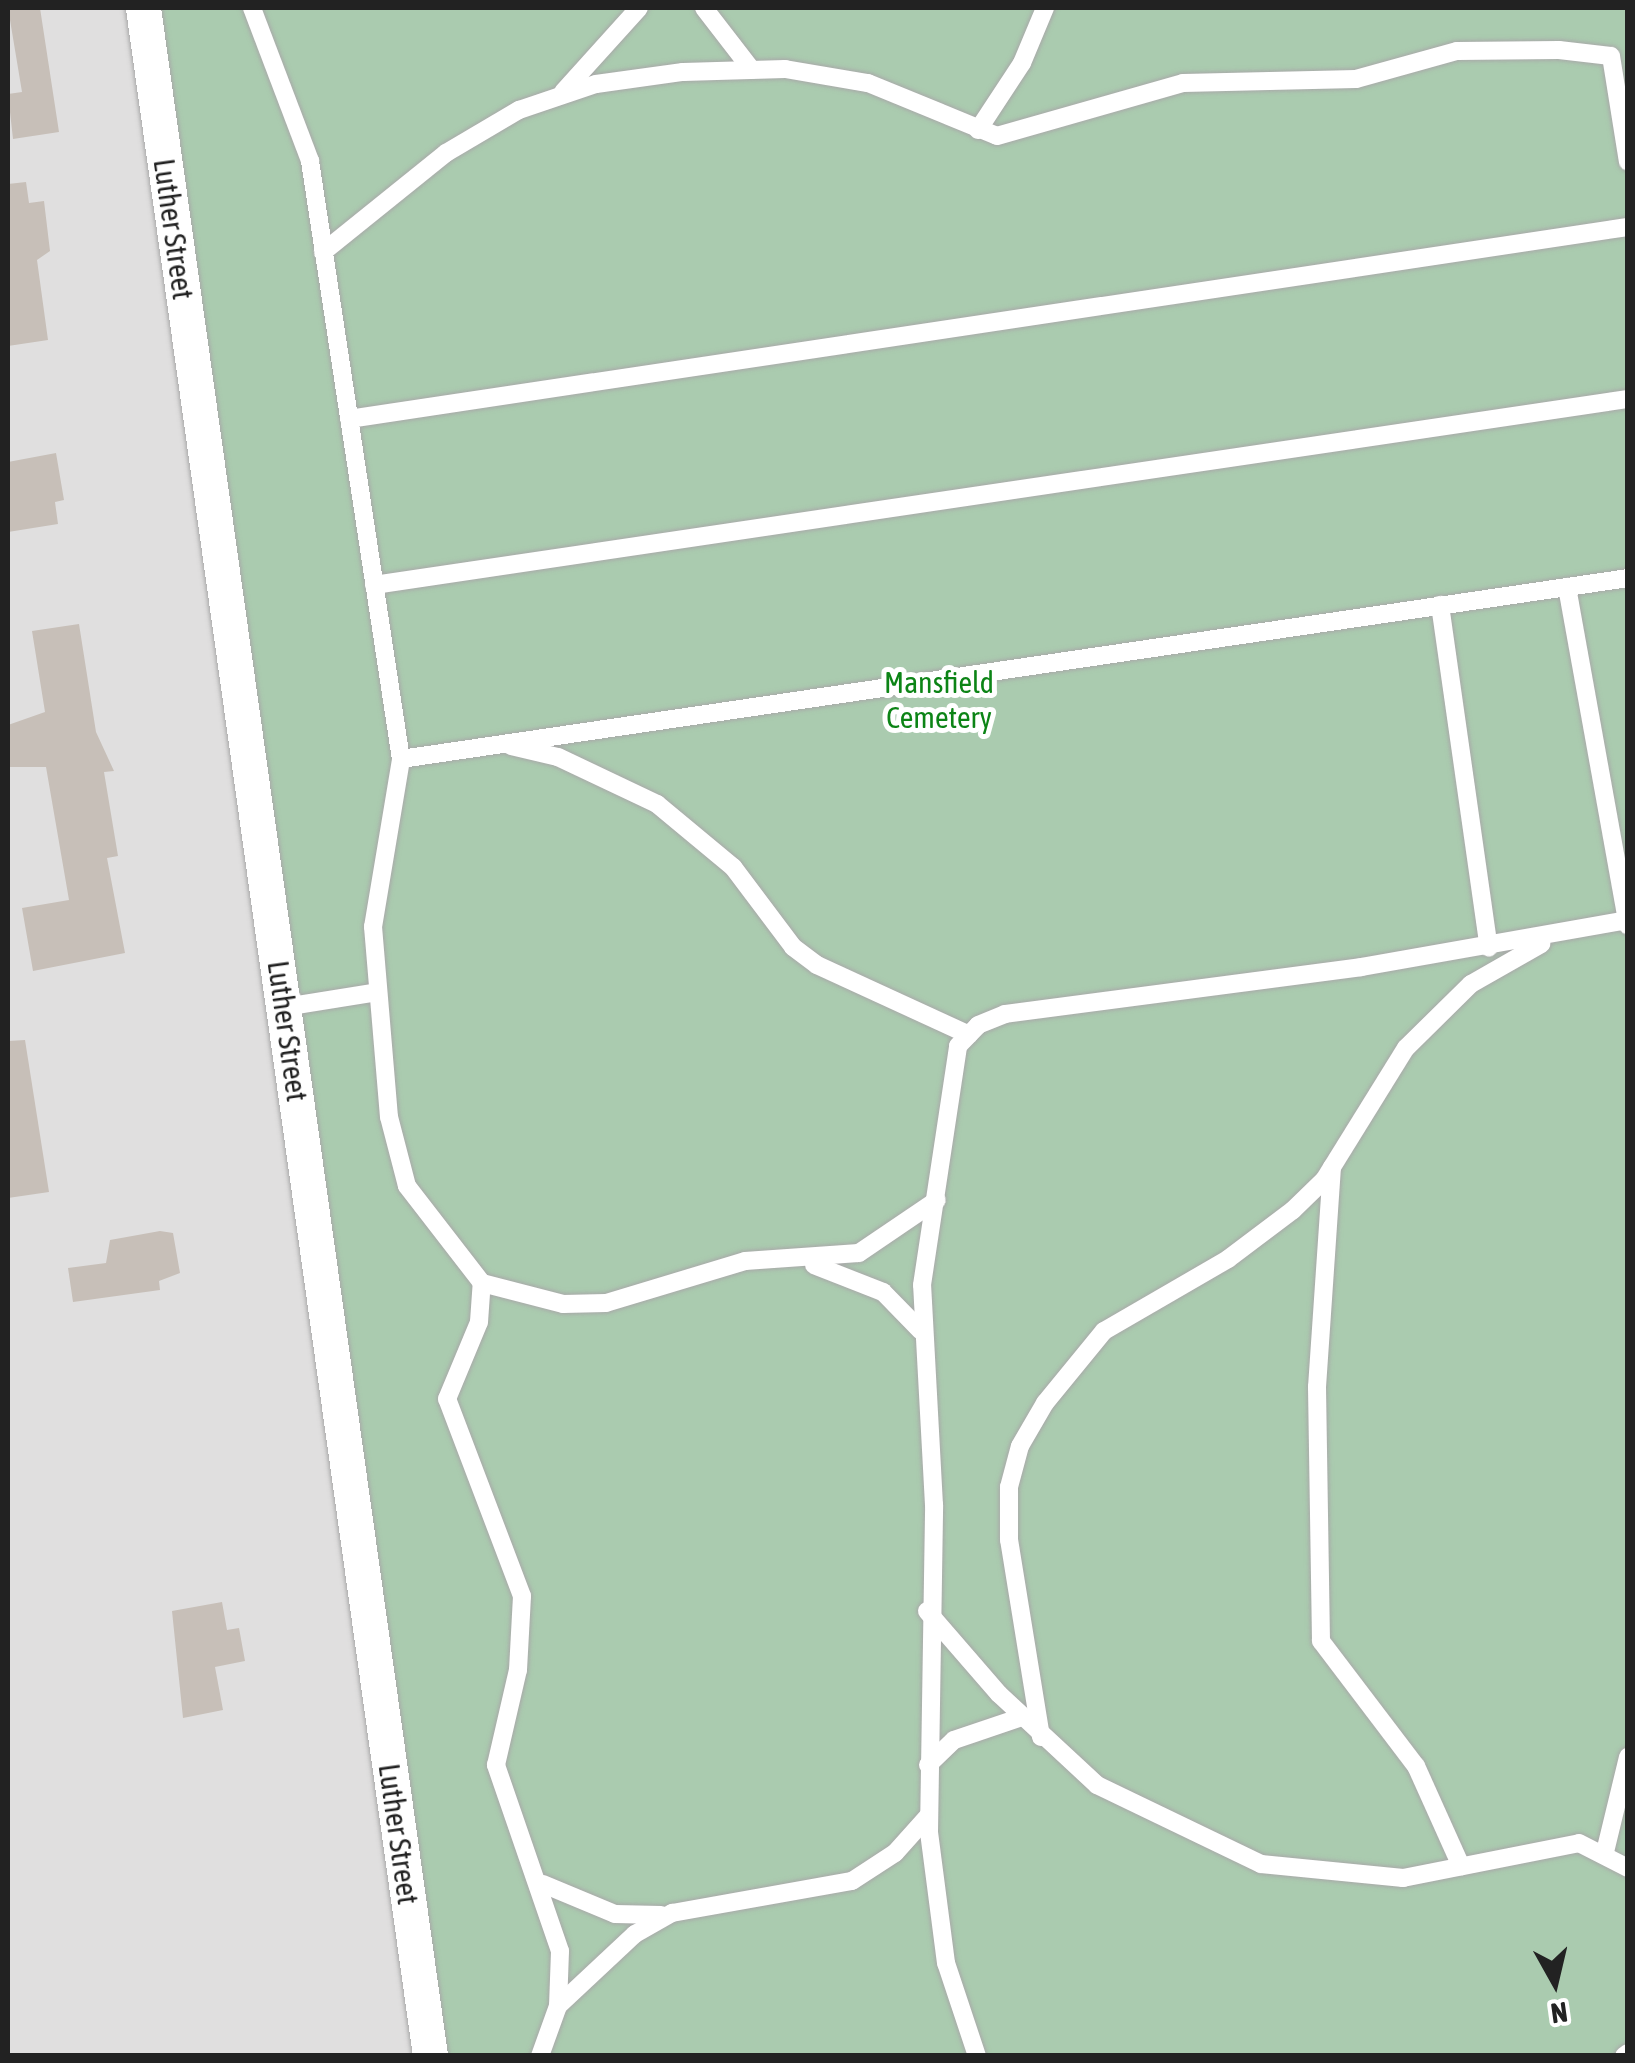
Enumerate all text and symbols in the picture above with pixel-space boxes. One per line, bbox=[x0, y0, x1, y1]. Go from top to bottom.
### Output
street label: Luther Street bbox=[146, 156, 202, 302]
park label: Mansfield Cemetery bbox=[884, 664, 994, 734]
street label: Luther Street bbox=[260, 958, 316, 1104]
street label: Luther Street bbox=[371, 1761, 427, 1907]
north arrow bbox=[1505, 1933, 1605, 2033]
text: N bbox=[1549, 1996, 1570, 2030]

